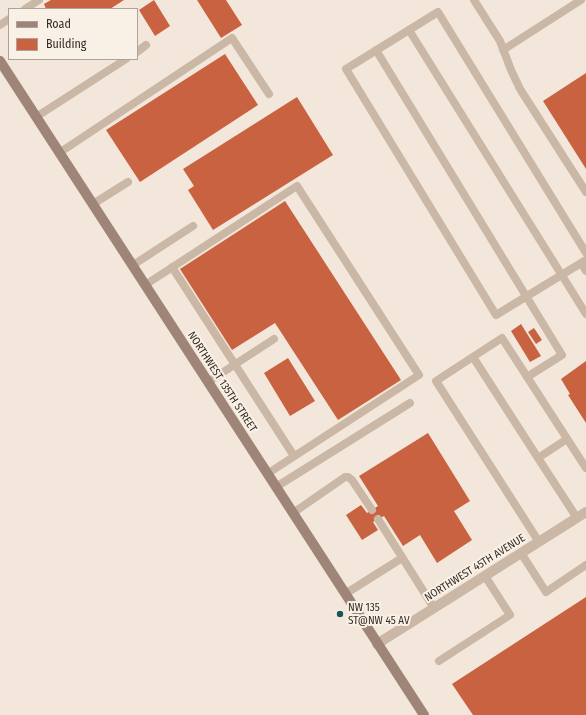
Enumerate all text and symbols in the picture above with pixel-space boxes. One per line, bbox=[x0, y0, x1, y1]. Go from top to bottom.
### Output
legend bbox=[8, 8, 138, 60]
text: Road bbox=[46, 17, 71, 31]
text: Building bbox=[46, 37, 86, 51]
street label: NORTHWEST 135TH STREET bbox=[185, 329, 259, 435]
street label: NORTHWEST 45TH AVENUE bbox=[422, 532, 528, 604]
place label: NW 135 ST@NW 45 AV bbox=[348, 601, 410, 627]
marker: NW 135 ST@NW 45 AV bbox=[335, 609, 345, 619]

